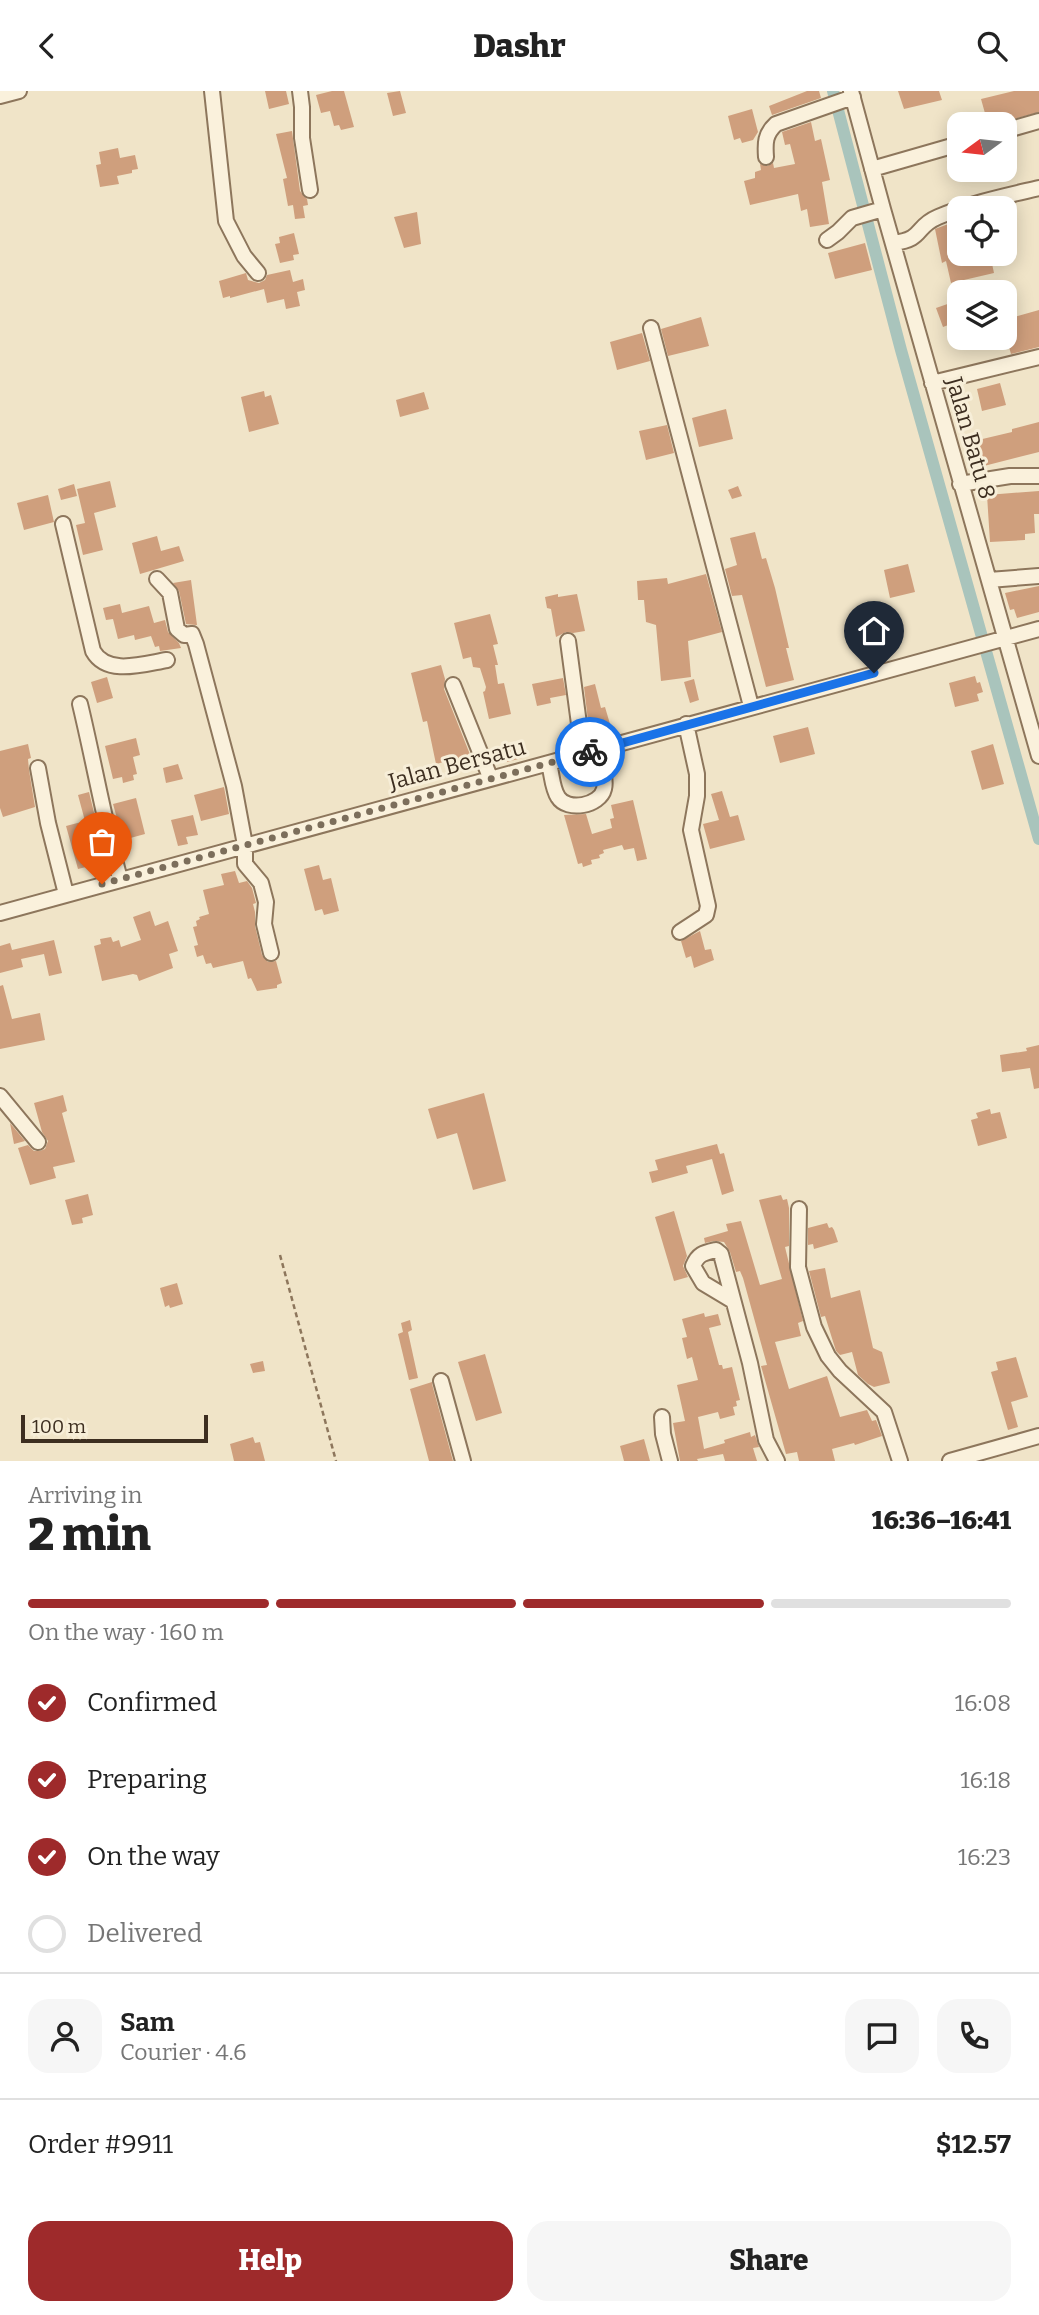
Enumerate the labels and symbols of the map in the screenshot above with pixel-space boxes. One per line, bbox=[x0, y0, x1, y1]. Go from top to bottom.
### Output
north arrow bbox=[947, 112, 1017, 182]
street label: Jalan Batu 8 bbox=[940, 373, 1002, 502]
pin bbox=[844, 601, 904, 673]
courier bbox=[555, 717, 625, 787]
street label: Jalan Bersatu bbox=[384, 732, 529, 796]
pin bbox=[72, 812, 132, 884]
scale bar bbox=[21, 1412, 208, 1444]

